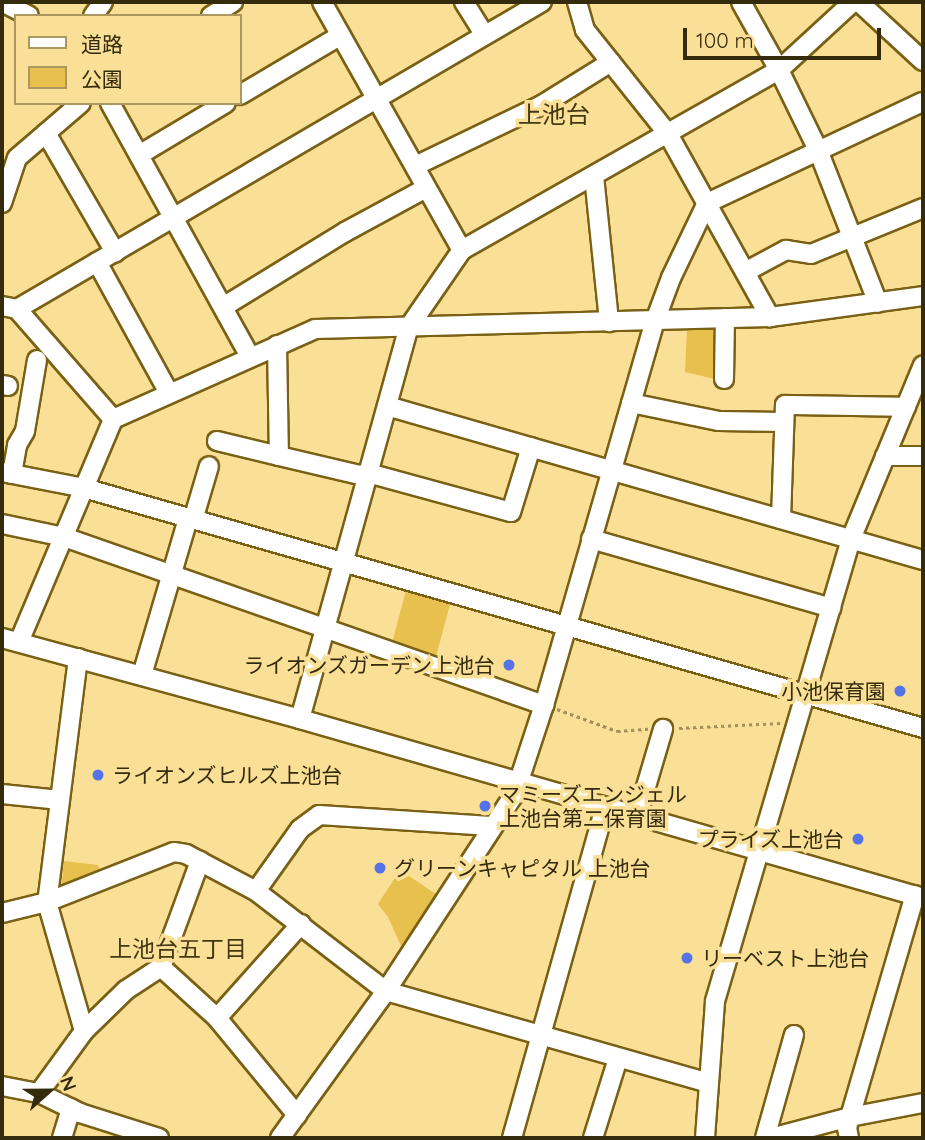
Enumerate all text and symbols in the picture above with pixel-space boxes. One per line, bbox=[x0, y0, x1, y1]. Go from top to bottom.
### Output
legend bbox=[14, 14, 242, 105]
scale bar bbox=[687, 14, 885, 58]
text: 100 m bbox=[696, 27, 754, 53]
text: 道路 bbox=[81, 31, 123, 57]
text: 公園 bbox=[81, 66, 123, 92]
district label: 上池台 bbox=[518, 101, 590, 129]
place label: ライオンズガーデン上池台 bbox=[243, 652, 495, 678]
marker: ライオンズガーデン上池台 bbox=[501, 657, 517, 673]
place label: 小池保育園 bbox=[781, 678, 886, 704]
marker: 小池保育園 bbox=[892, 683, 908, 699]
place label: ライオンズヒルズ上池台 bbox=[112, 762, 343, 788]
marker: ライオンズヒルズ上池台 bbox=[90, 767, 106, 783]
place label: マミーズエンジェル 上池台第二保育園 bbox=[499, 781, 688, 831]
marker: マミーズエンジェル 上池台第二保育園 bbox=[477, 798, 493, 814]
place label: プライズ上池台 bbox=[697, 826, 844, 852]
marker: プライズ上池台 bbox=[850, 831, 866, 847]
place label: グリーンキャピタル 上池台 bbox=[394, 855, 652, 881]
marker: グリーンキャピタル 上池台 bbox=[372, 860, 388, 876]
district label: 上池台五丁目 bbox=[109, 935, 247, 963]
place label: リーベスト上池台 bbox=[701, 945, 869, 971]
marker: リーベスト上池台 bbox=[679, 950, 695, 966]
north arrow bbox=[14, 1056, 84, 1126]
text: N bbox=[55, 1073, 82, 1094]

